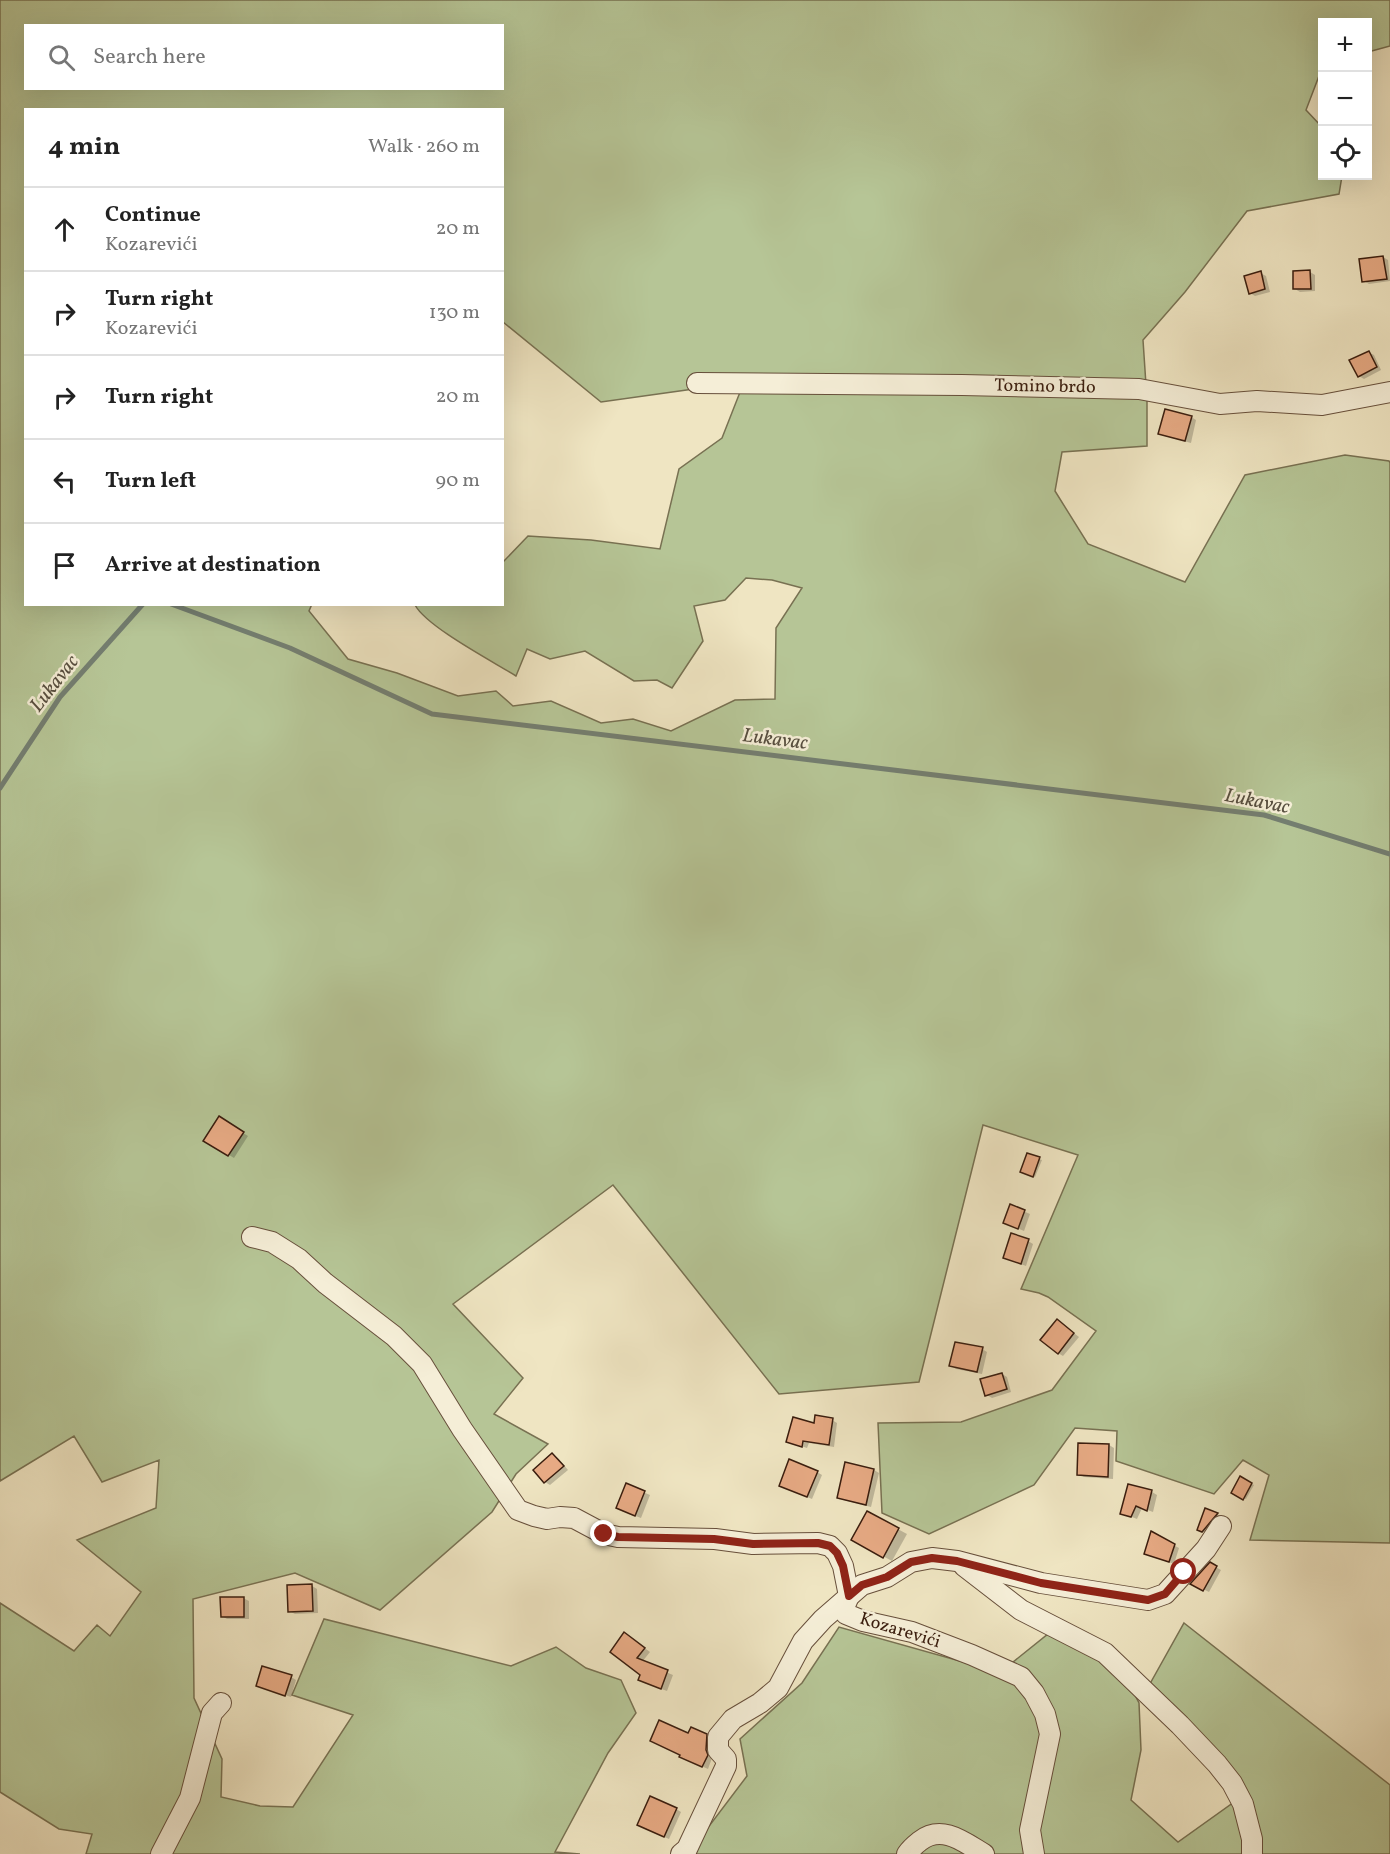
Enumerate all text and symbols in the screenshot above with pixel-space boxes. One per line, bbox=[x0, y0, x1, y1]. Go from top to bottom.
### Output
map controls bbox=[1318, 18, 1372, 180]
button: + bbox=[1318, 18, 1372, 72]
search box bbox=[24, 24, 504, 90]
icon: search bbox=[45, 41, 78, 74]
text: Search here bbox=[93, 42, 206, 73]
button: − bbox=[1318, 72, 1372, 126]
button: locate bbox=[1318, 126, 1372, 180]
text: 4 min bbox=[48, 129, 120, 165]
text: Walk · 260 m bbox=[368, 133, 480, 161]
text: Continue bbox=[105, 200, 201, 231]
icon: ahead bbox=[48, 213, 81, 246]
text: 20 m bbox=[436, 215, 480, 243]
text: Kozarevići bbox=[105, 231, 198, 259]
text: Turn right bbox=[105, 284, 213, 315]
icon: right bbox=[48, 297, 81, 330]
text: 130 m bbox=[429, 299, 480, 327]
text: Kozarevići bbox=[105, 315, 198, 343]
street label: Tomino brdo bbox=[994, 374, 1096, 400]
icon: right bbox=[48, 381, 81, 414]
text: Turn right bbox=[105, 382, 213, 413]
text: 20 m bbox=[436, 383, 480, 411]
icon: left bbox=[48, 465, 81, 498]
text: Turn left bbox=[105, 466, 196, 497]
text: 90 m bbox=[436, 467, 480, 495]
icon: arrive bbox=[48, 549, 81, 582]
text: Arrive at destination bbox=[105, 550, 321, 581]
water label: Lukavac bbox=[24, 649, 87, 718]
water label: Lukavac bbox=[741, 722, 810, 758]
water label: Lukavac bbox=[1222, 782, 1293, 822]
route end bbox=[590, 1520, 616, 1546]
route start bbox=[1170, 1558, 1196, 1584]
street label: Kozarevići bbox=[857, 1607, 943, 1655]

